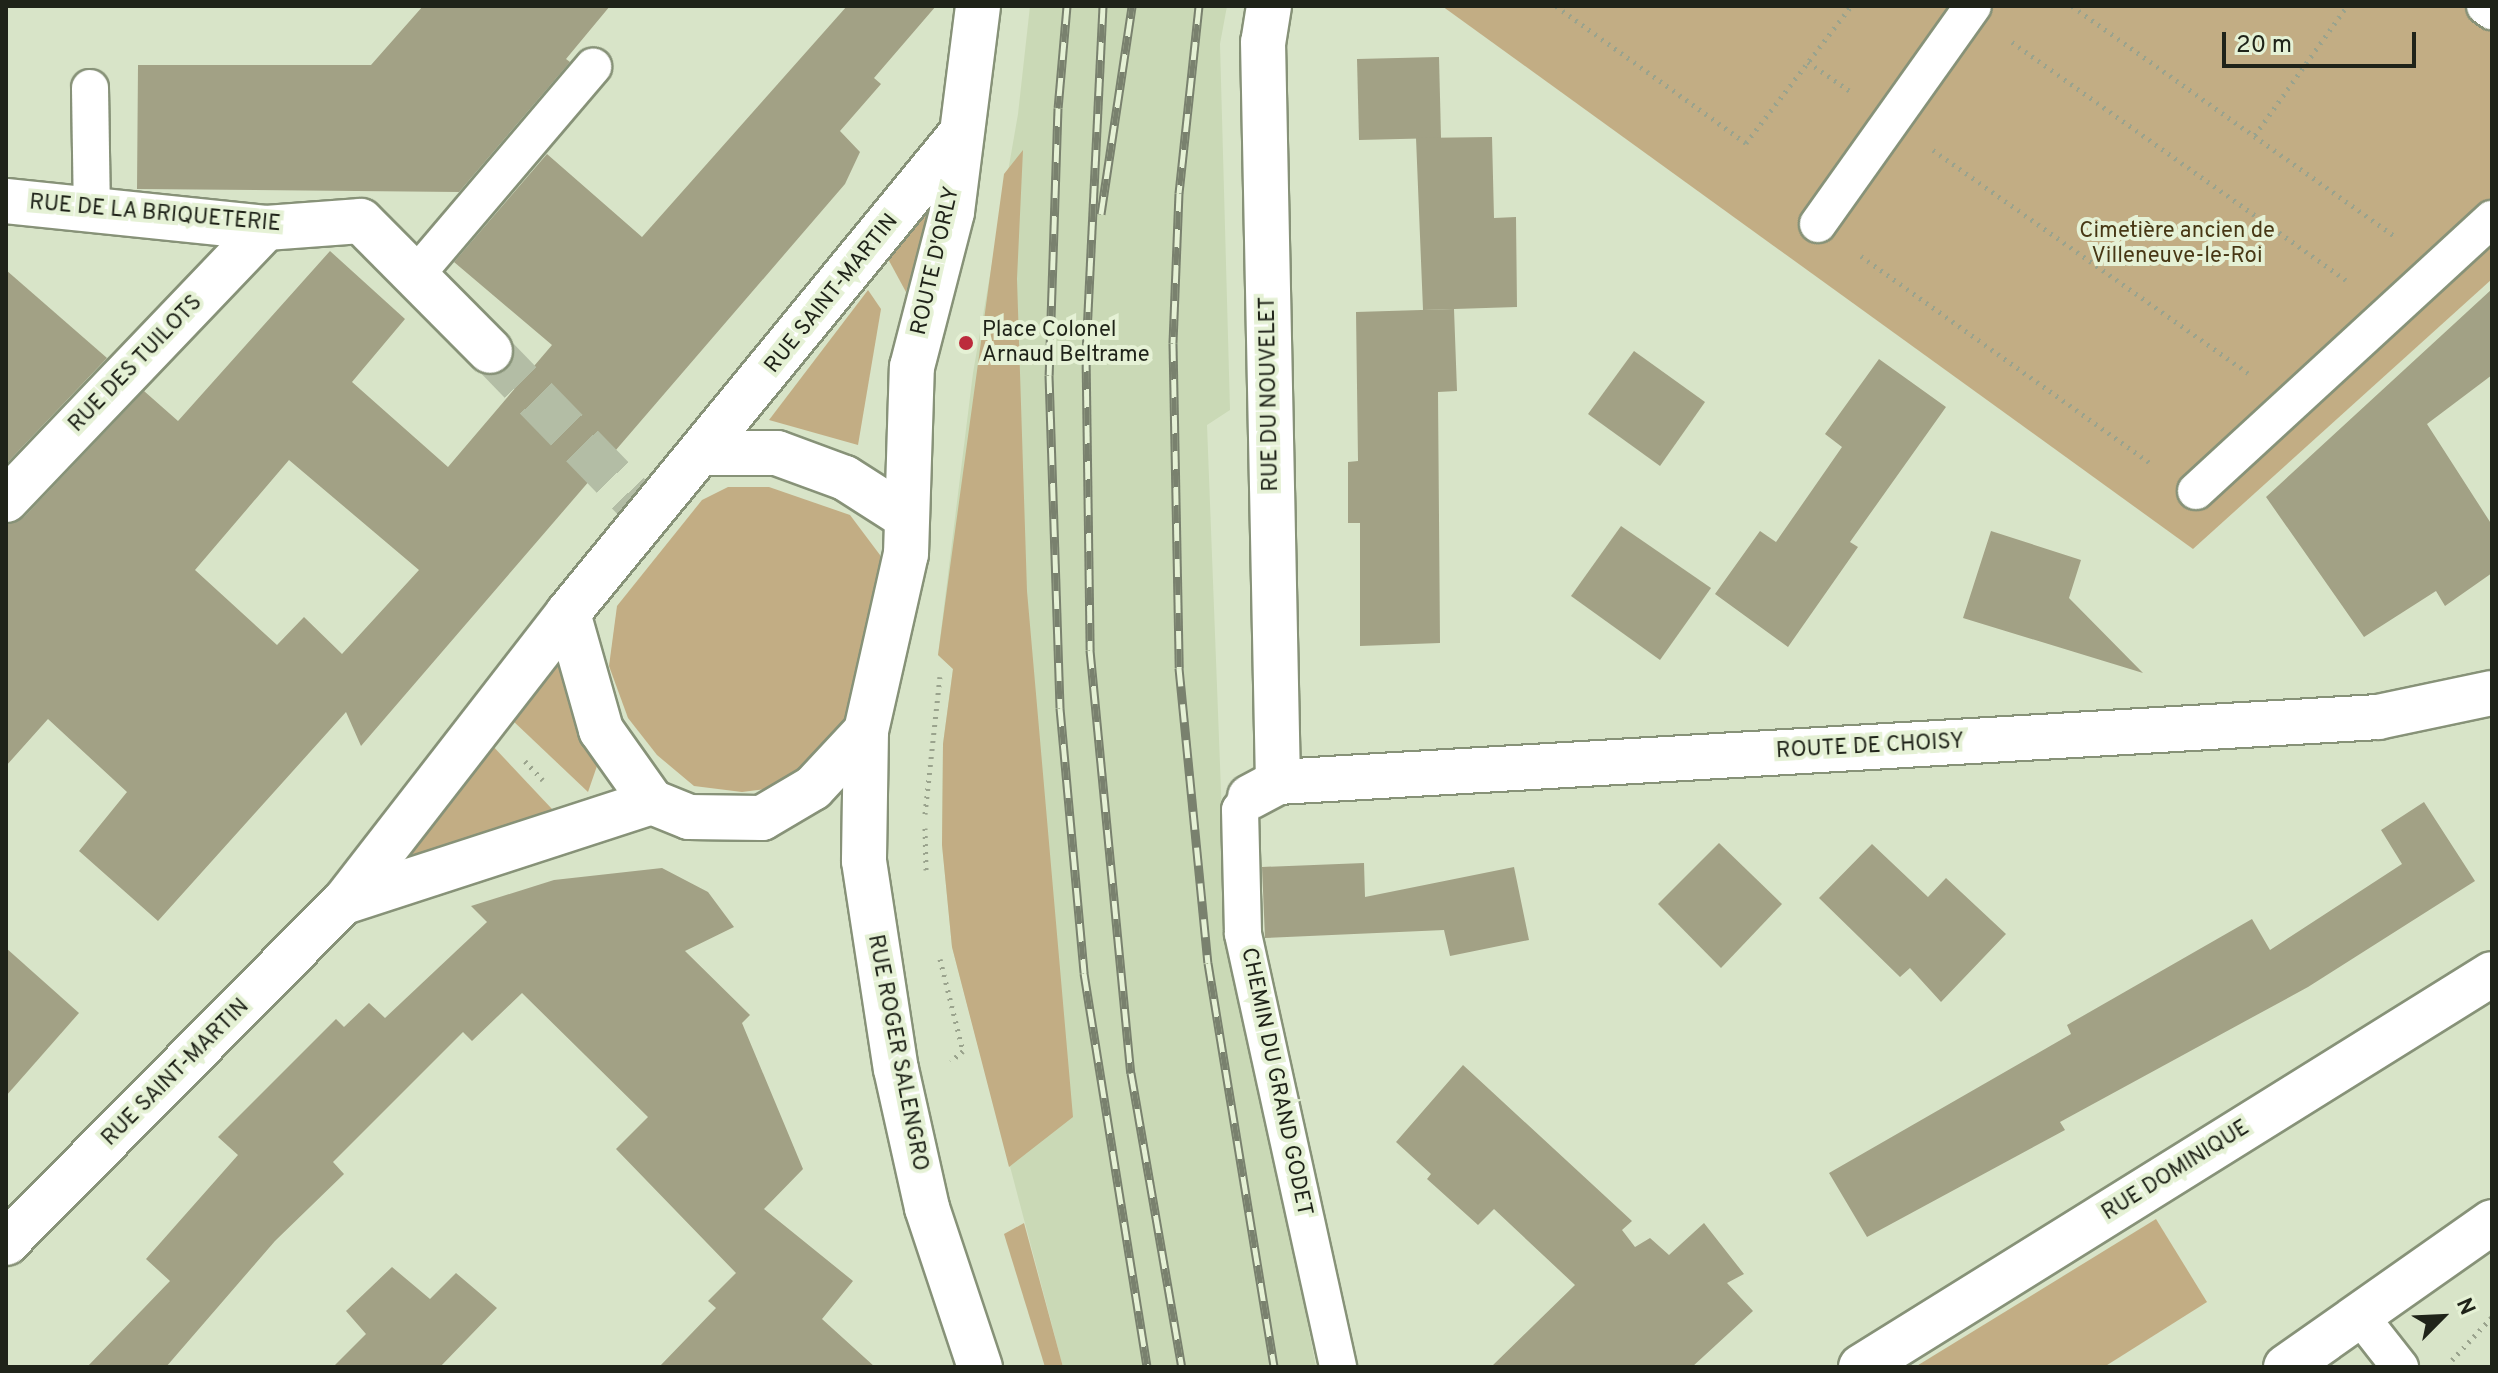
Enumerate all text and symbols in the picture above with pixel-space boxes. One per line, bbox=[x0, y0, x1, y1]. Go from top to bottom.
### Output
scale bar bbox=[2226, 16, 2420, 66]
text: 20 m bbox=[2236, 31, 2292, 61]
street label: ROUTE D'ORLY bbox=[906, 184, 966, 338]
street label: RUE DE LA BRIQUETERIE bbox=[28, 190, 282, 238]
street label: RUE SAINT-MARTIN bbox=[760, 209, 904, 379]
park label: Cimetière ancien de Villeneuve-le-Roi bbox=[2079, 218, 2275, 270]
street label: RUE DES TUILOTS bbox=[63, 290, 209, 438]
street label: RUE DU NOUVELET bbox=[1255, 296, 1285, 492]
place label: Place Colonel Arnaud Beltrame bbox=[982, 317, 1150, 368]
marker: Place Colonel Arnaud Beltrame bbox=[957, 334, 975, 352]
street label: ROUTE DE CHOISY bbox=[1775, 729, 1965, 765]
street label: RUE ROGER SALENGRO bbox=[861, 933, 933, 1173]
street label: CHEMIN DU GRAND GODET bbox=[1235, 945, 1317, 1219]
street label: RUE SAINT-MARTIN bbox=[97, 994, 255, 1152]
street label: RUE DOMINIQUE bbox=[2097, 1115, 2255, 1227]
north arrow bbox=[2402, 1277, 2482, 1357]
text: N bbox=[2449, 1294, 2480, 1320]

